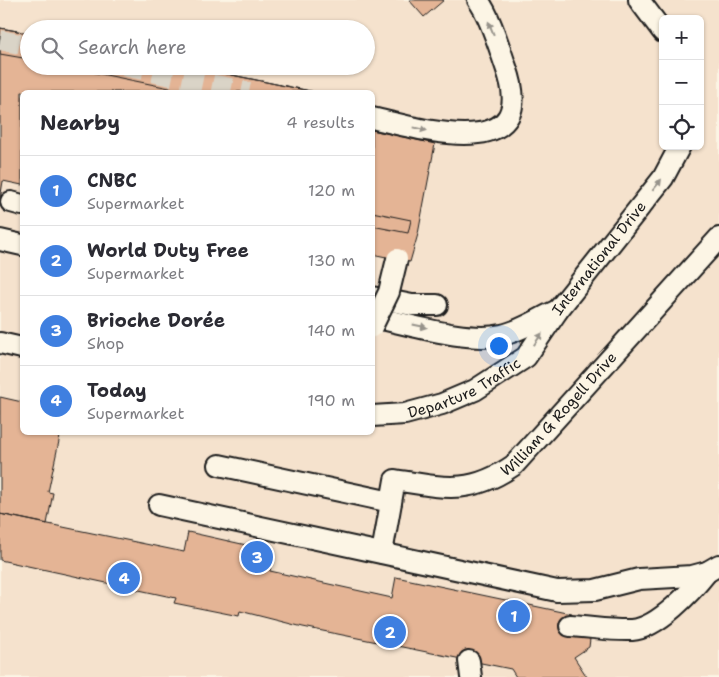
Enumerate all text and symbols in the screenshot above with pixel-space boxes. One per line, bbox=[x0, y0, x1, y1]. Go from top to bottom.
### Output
map controls bbox=[659, 15, 704, 150]
button: + bbox=[659, 15, 704, 60]
search box bbox=[20, 20, 375, 75]
one-way arrow bbox=[487, 21, 495, 36]
icon: search bbox=[38, 34, 66, 62]
text: Search here bbox=[78, 35, 187, 60]
button: − bbox=[659, 60, 704, 105]
button: locate bbox=[659, 105, 704, 150]
text: Nearby bbox=[40, 109, 120, 137]
text: 4 results bbox=[286, 112, 355, 133]
one-way arrow bbox=[412, 125, 428, 133]
text: CNBC bbox=[87, 168, 137, 193]
one-way arrow bbox=[651, 179, 662, 192]
text: 1 bbox=[52, 180, 60, 201]
text: 120 m bbox=[308, 180, 355, 201]
text: Supermarket bbox=[87, 193, 184, 214]
street label: International Drive bbox=[547, 197, 651, 319]
text: World Duty Free bbox=[87, 238, 249, 263]
text: 2 bbox=[50, 250, 62, 271]
text: 130 m bbox=[308, 250, 355, 271]
text: Supermarket bbox=[87, 263, 184, 284]
text: Brioche Dorée bbox=[87, 308, 225, 333]
text: 3 bbox=[50, 320, 62, 341]
text: 140 m bbox=[308, 320, 355, 341]
one-way arrow bbox=[413, 323, 429, 331]
text: Shop bbox=[87, 333, 124, 354]
your location bbox=[486, 333, 512, 359]
one-way arrow bbox=[533, 333, 543, 346]
street label: William G Rogell Drive bbox=[497, 348, 621, 481]
street label: Departure Traffic bbox=[406, 353, 524, 423]
text: Today bbox=[87, 378, 147, 403]
text: 4 bbox=[50, 390, 62, 411]
text: 190 m bbox=[308, 390, 355, 411]
text: Supermarket bbox=[87, 403, 184, 424]
pin: 3 bbox=[241, 538, 273, 576]
pin: 4 bbox=[108, 559, 140, 597]
pin: 1 bbox=[498, 597, 530, 635]
pin: 2 bbox=[374, 613, 406, 651]

